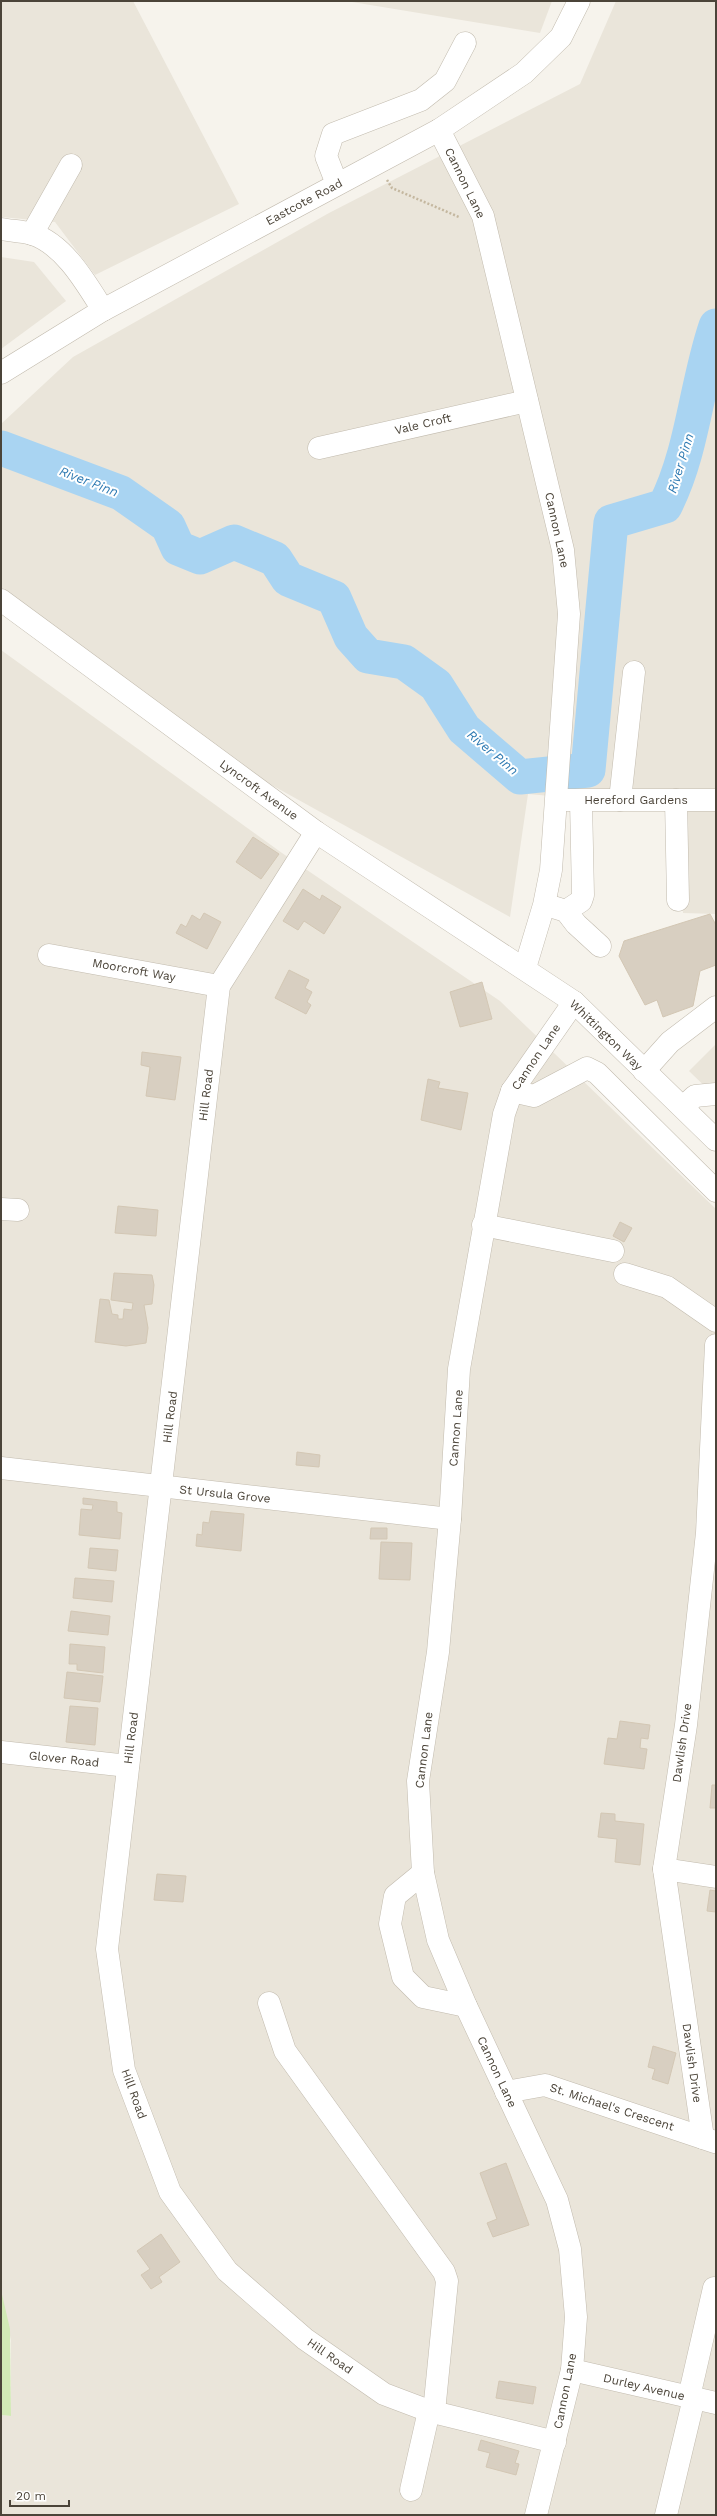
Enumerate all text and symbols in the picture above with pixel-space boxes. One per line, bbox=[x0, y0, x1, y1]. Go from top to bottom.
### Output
street label: Cannon Lane bbox=[442, 145, 488, 221]
street label: Eastcote Road bbox=[263, 176, 345, 228]
street label: Vale Croft bbox=[393, 411, 453, 437]
water label: River Pinn bbox=[664, 431, 697, 495]
water label: River Pinn bbox=[57, 463, 120, 500]
street label: Cannon Lane bbox=[542, 491, 572, 569]
water label: River Pinn bbox=[464, 727, 521, 778]
street label: Lyncroft Avenue bbox=[217, 757, 301, 823]
street label: Hereford Gardens bbox=[584, 793, 688, 807]
street label: Moorcroft Way bbox=[91, 956, 178, 984]
street label: Whittington Way bbox=[567, 997, 646, 1074]
street label: Cannon Lane bbox=[509, 1021, 563, 1093]
street label: Hill Road bbox=[196, 1068, 216, 1122]
street label: Cannon Lane bbox=[446, 1389, 466, 1467]
street label: Hill Road bbox=[160, 1390, 180, 1444]
street label: St Ursula Grove bbox=[179, 1482, 271, 1506]
street label: Dawlish Drive bbox=[670, 1702, 695, 1784]
street label: Hill Road bbox=[121, 1711, 141, 1765]
street label: Cannon Lane bbox=[412, 1711, 436, 1789]
street label: Glover Road bbox=[28, 1748, 100, 1770]
street label: Dawlish Drive bbox=[680, 2022, 705, 2104]
street label: Cannon Lane bbox=[474, 2034, 520, 2110]
street label: Hill Road bbox=[118, 2067, 150, 2121]
street label: St. Michael's Crescent bbox=[548, 2080, 676, 2134]
street label: Hill Road bbox=[305, 2335, 355, 2377]
street label: Cannon Lane bbox=[551, 2352, 579, 2430]
street label: Durley Avenue bbox=[602, 2371, 686, 2403]
scale bar bbox=[10, 2482, 69, 2508]
text: 20 m bbox=[16, 2489, 46, 2503]

